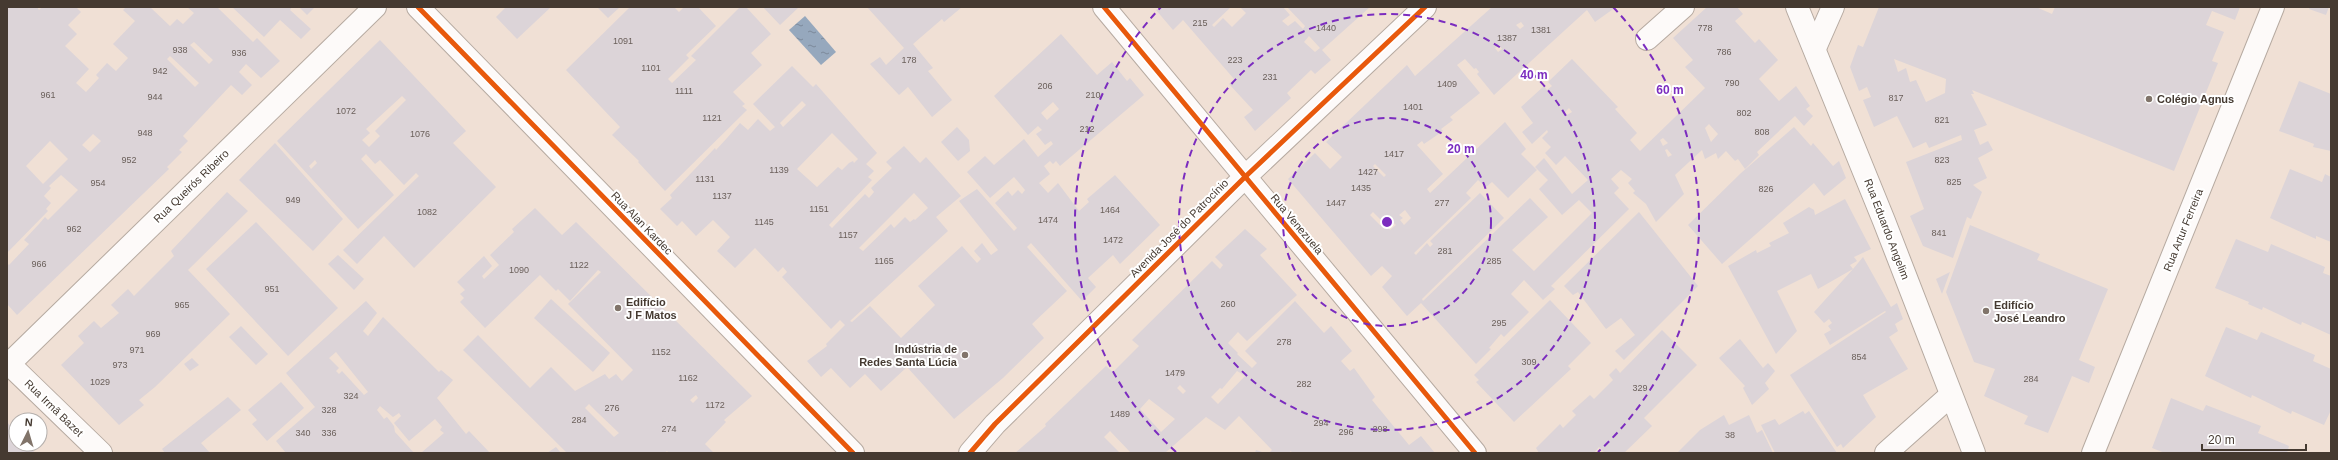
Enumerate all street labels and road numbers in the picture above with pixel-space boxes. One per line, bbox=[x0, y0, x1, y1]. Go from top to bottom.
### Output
street label: Rua Queirós Ribeiro bbox=[151, 147, 231, 225]
street label: Avenida José do Patrocínio bbox=[1127, 176, 1231, 280]
street label: Rua Eduardo Angelim bbox=[1862, 177, 1912, 281]
street label: Rua Artur Ferreira bbox=[2161, 186, 2205, 273]
street label: Rua Alan Kardec bbox=[609, 189, 675, 257]
street label: Rua Venezuela bbox=[1268, 192, 1326, 257]
street label: Rua Irmã Bazet bbox=[22, 377, 86, 439]

